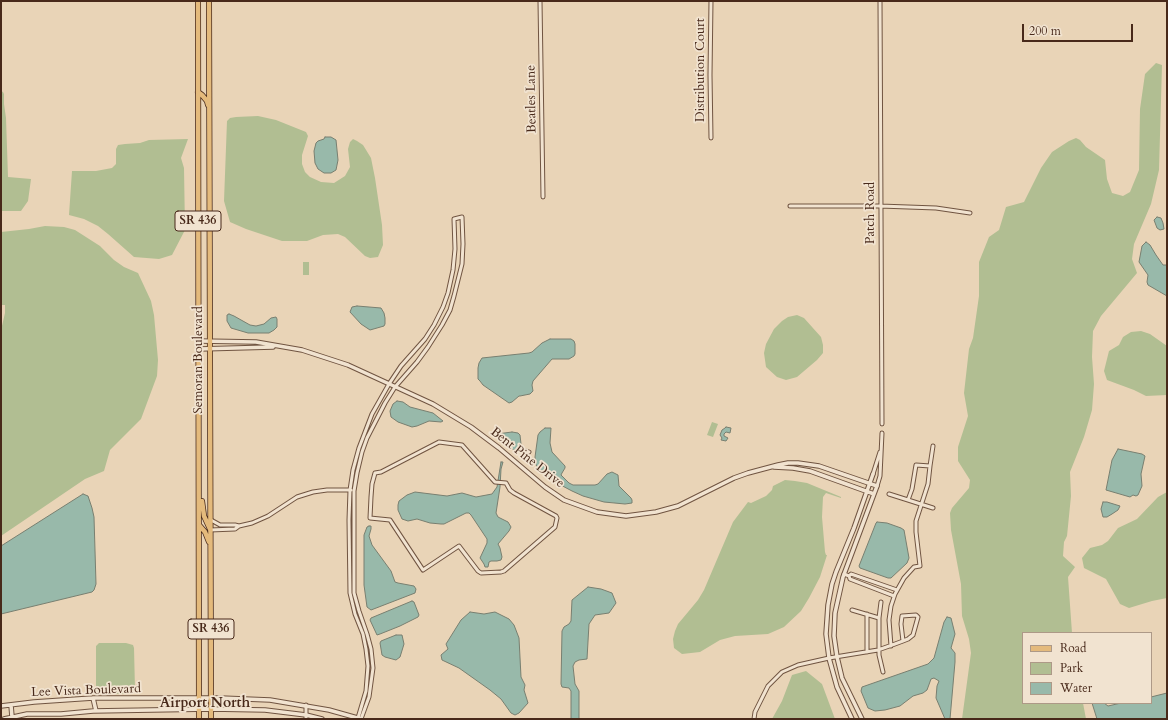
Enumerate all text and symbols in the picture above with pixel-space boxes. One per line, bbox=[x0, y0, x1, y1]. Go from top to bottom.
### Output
scale bar bbox=[1024, 16, 1135, 42]
street label: Distribution Court bbox=[693, 18, 709, 122]
text: 200 m bbox=[1029, 23, 1061, 39]
street label: Beatles Lane bbox=[524, 65, 540, 133]
street label: Patch Road bbox=[863, 182, 879, 244]
road number: SR 436 bbox=[175, 211, 221, 231]
street label: Semoran Boulevard bbox=[191, 306, 207, 414]
street label: Bent Pine Drive bbox=[487, 424, 567, 492]
road number: SR 436 bbox=[188, 619, 234, 639]
legend bbox=[1022, 632, 1152, 704]
text: Road bbox=[1060, 640, 1086, 656]
text: Park bbox=[1060, 660, 1083, 676]
text: Water bbox=[1060, 680, 1092, 696]
street label: Lee Vista Boulevard bbox=[31, 681, 141, 701]
district label: Airport North bbox=[160, 696, 250, 712]

